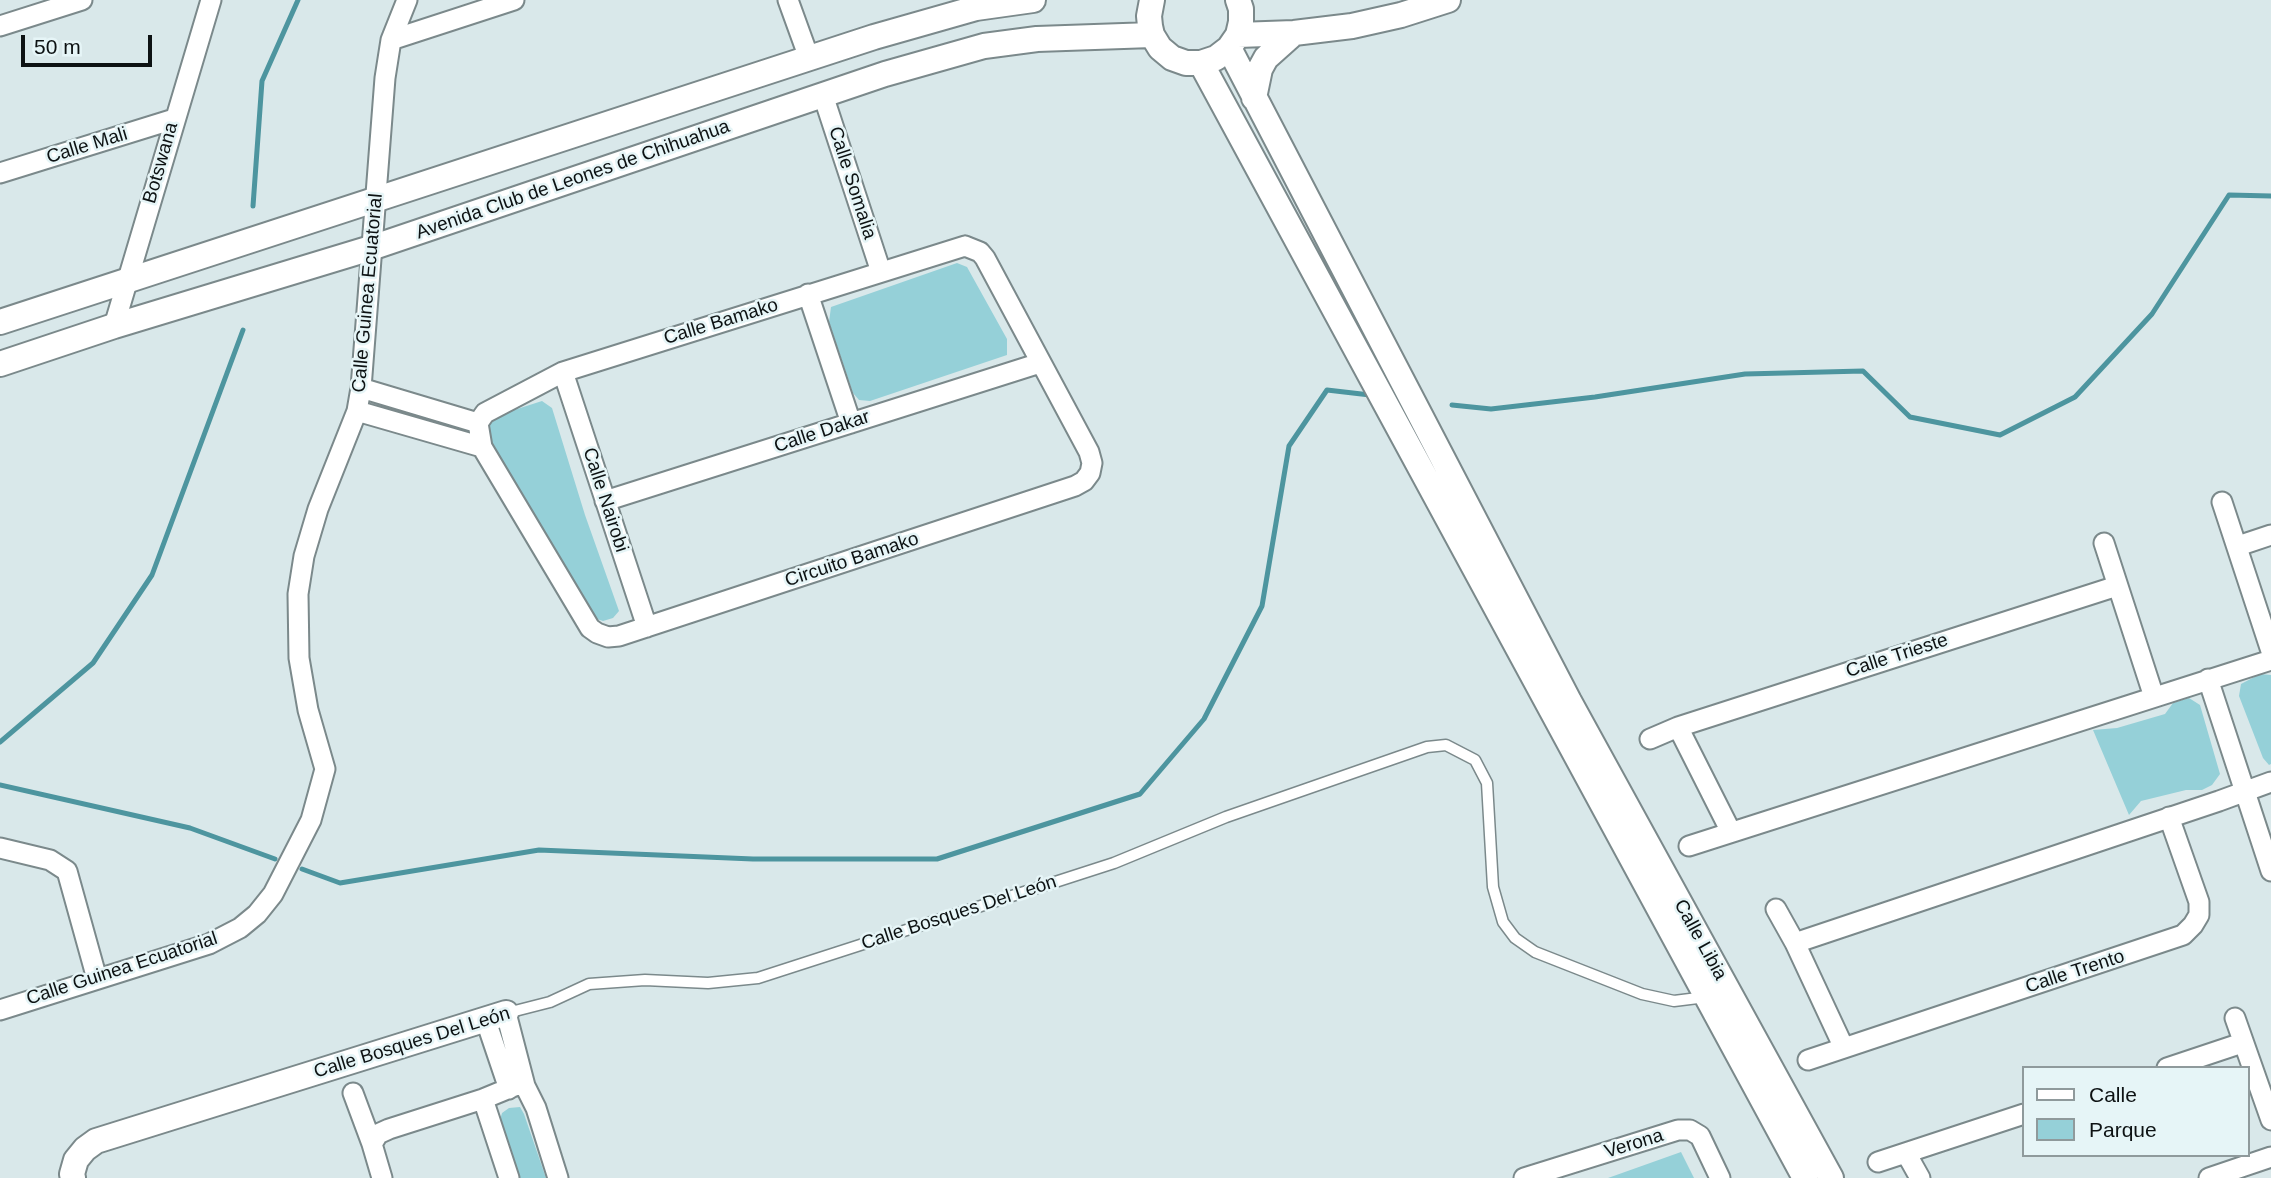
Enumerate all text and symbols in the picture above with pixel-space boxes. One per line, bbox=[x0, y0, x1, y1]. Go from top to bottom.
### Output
scale bar bbox=[24, 21, 156, 65]
text: 50 m bbox=[34, 35, 81, 58]
street label: Avenida Club de Leones de Chihuahua bbox=[413, 115, 733, 245]
street label: Botswana bbox=[139, 120, 183, 206]
street label: Calle Mali bbox=[44, 123, 130, 169]
street label: Calle Somalia bbox=[823, 124, 881, 242]
street label: Calle Guinea Ecuatorial bbox=[348, 193, 388, 393]
street label: Calle Bamako bbox=[661, 294, 781, 350]
street label: Calle Dakar bbox=[771, 406, 873, 458]
street label: Calle Nairobi bbox=[577, 445, 633, 555]
street label: Circuito Bamako bbox=[782, 528, 922, 592]
street label: Calle Trieste bbox=[1843, 629, 1951, 683]
street label: Calle Bosques Del León bbox=[859, 871, 1059, 955]
street label: Calle Libia bbox=[1669, 896, 1731, 984]
street label: Calle Guinea Ecuatorial bbox=[24, 927, 220, 1011]
street label: Calle Trento bbox=[2023, 945, 2127, 999]
street label: Calle Bosques Del León bbox=[311, 1002, 513, 1084]
legend bbox=[2022, 1066, 2250, 1157]
text: Calle bbox=[2089, 1083, 2137, 1106]
text: Parque bbox=[2089, 1118, 2157, 1141]
street label: Verona bbox=[1602, 1124, 1666, 1164]

